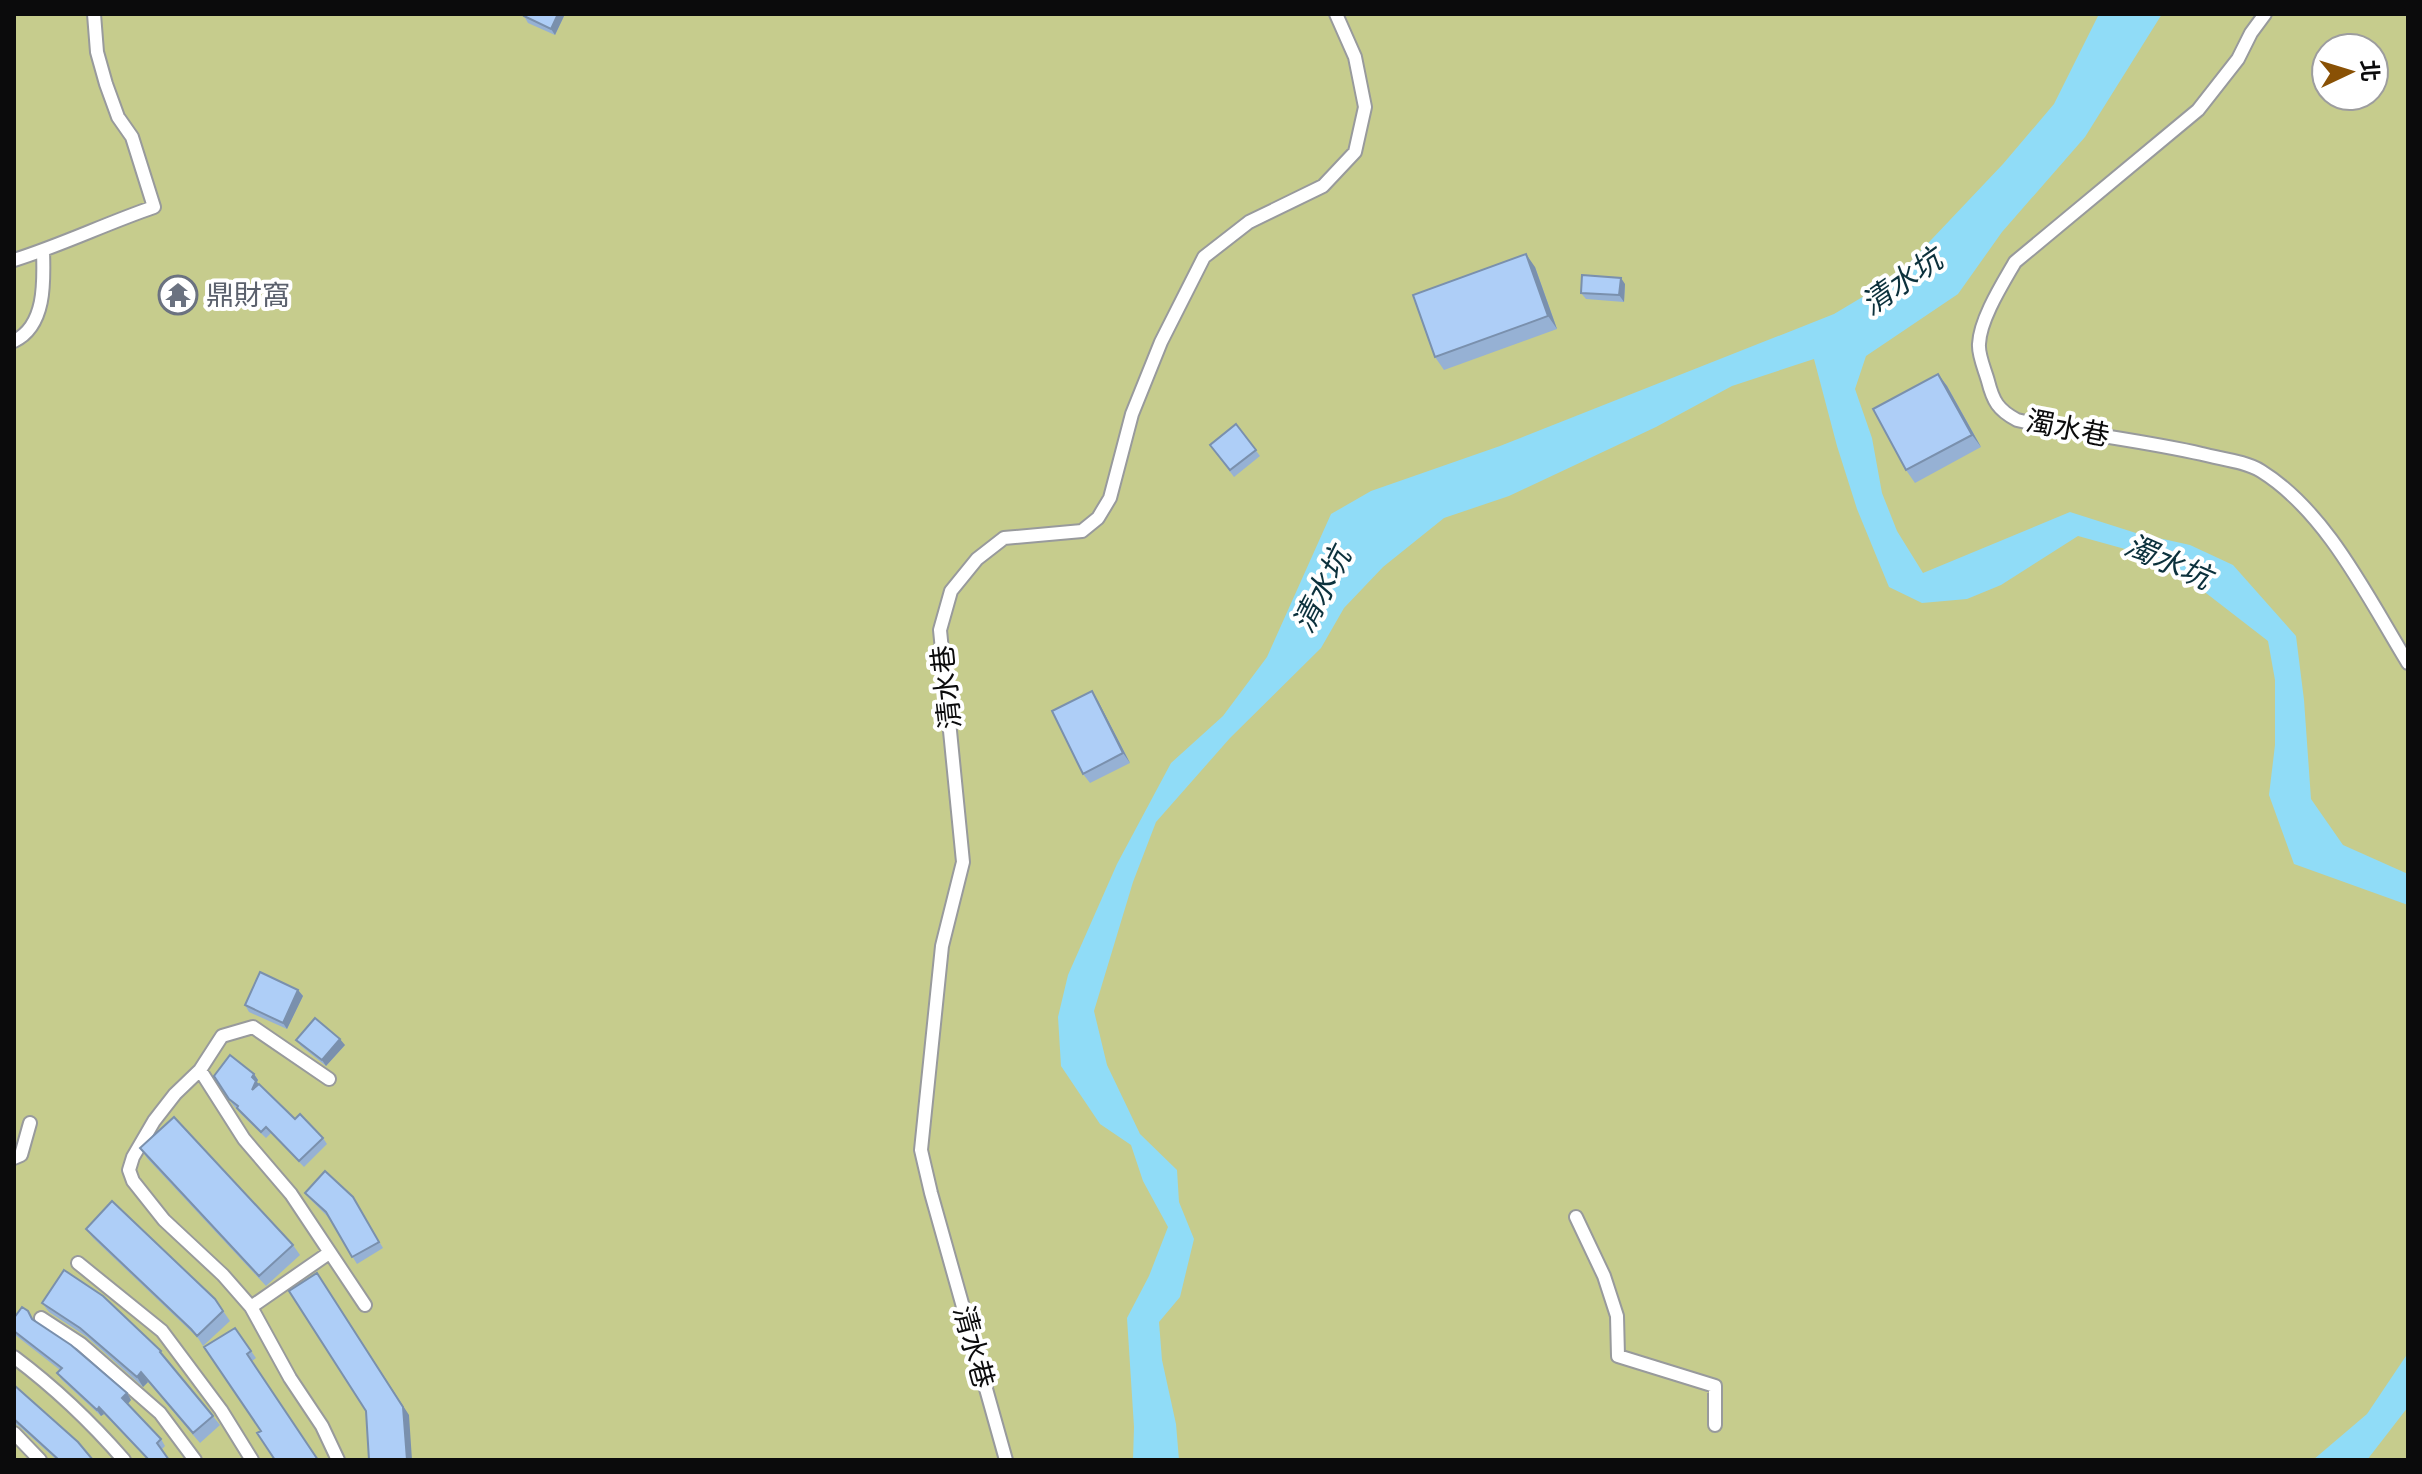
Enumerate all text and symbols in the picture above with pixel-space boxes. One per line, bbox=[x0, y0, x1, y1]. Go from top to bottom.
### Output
north arrow bbox=[2310, 32, 2390, 112]
text: 北 bbox=[2354, 59, 2386, 83]
water label: 清水坑 bbox=[1853, 237, 1954, 324]
temple icon: 鼎財窩 bbox=[157, 274, 199, 316]
place label: 鼎財窩 bbox=[206, 276, 290, 314]
street label: 濁水巷 bbox=[2023, 401, 2113, 455]
water label: 濁水坑 bbox=[2119, 525, 2221, 600]
water label: 清水坑 bbox=[1283, 537, 1362, 639]
street label: 清水巷 bbox=[923, 643, 969, 731]
street label: 清水巷 bbox=[945, 1302, 1003, 1392]

